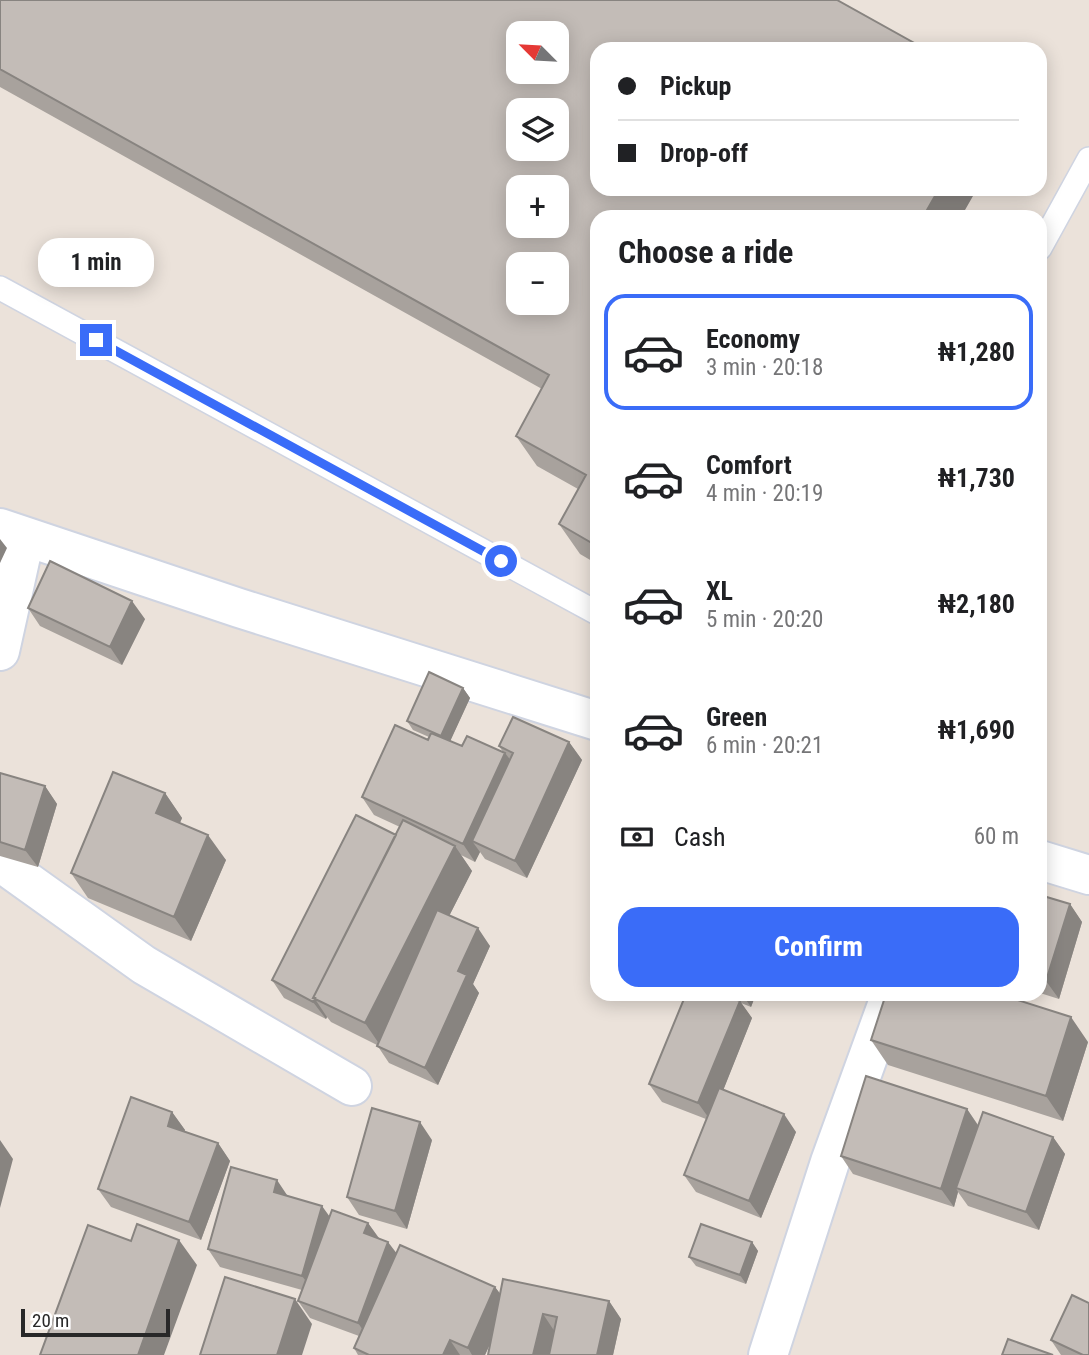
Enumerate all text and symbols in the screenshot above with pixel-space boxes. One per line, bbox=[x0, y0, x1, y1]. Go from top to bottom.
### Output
north arrow bbox=[506, 21, 569, 84]
map controls bbox=[506, 21, 569, 315]
text: Pickup bbox=[660, 71, 731, 101]
button: layers bbox=[506, 98, 569, 161]
text: Drop-off bbox=[660, 138, 748, 168]
button: + bbox=[506, 175, 569, 238]
text: Choose a ride bbox=[618, 233, 793, 271]
callout: 1 min bbox=[38, 238, 154, 288]
text: 1 min bbox=[70, 249, 122, 276]
button: − bbox=[506, 252, 569, 315]
icon: car bbox=[622, 321, 685, 384]
route end bbox=[80, 324, 112, 356]
text: Economy bbox=[706, 324, 800, 354]
text: ₦1,280 bbox=[938, 337, 1015, 367]
text: 3 min · 20:18 bbox=[706, 354, 823, 381]
icon: car bbox=[622, 447, 685, 510]
text: Comfort bbox=[706, 450, 792, 480]
text: ₦1,730 bbox=[938, 463, 1015, 493]
text: 4 min · 20:19 bbox=[706, 480, 823, 507]
route start bbox=[485, 545, 517, 577]
icon: car bbox=[622, 573, 685, 636]
text: XL bbox=[706, 576, 733, 606]
text: ₦2,180 bbox=[938, 589, 1015, 619]
text: 5 min · 20:20 bbox=[706, 606, 823, 633]
icon: car bbox=[622, 699, 685, 762]
text: Green bbox=[706, 702, 767, 732]
text: ₦1,690 bbox=[938, 715, 1015, 745]
text: 6 min · 20:21 bbox=[706, 732, 823, 759]
icon: cash bbox=[618, 818, 656, 856]
text: Cash bbox=[674, 822, 726, 852]
text: 60 m bbox=[974, 823, 1019, 850]
button: Confirm bbox=[618, 907, 1019, 987]
scale bar bbox=[21, 1306, 170, 1338]
text: 20 m bbox=[32, 1309, 69, 1332]

